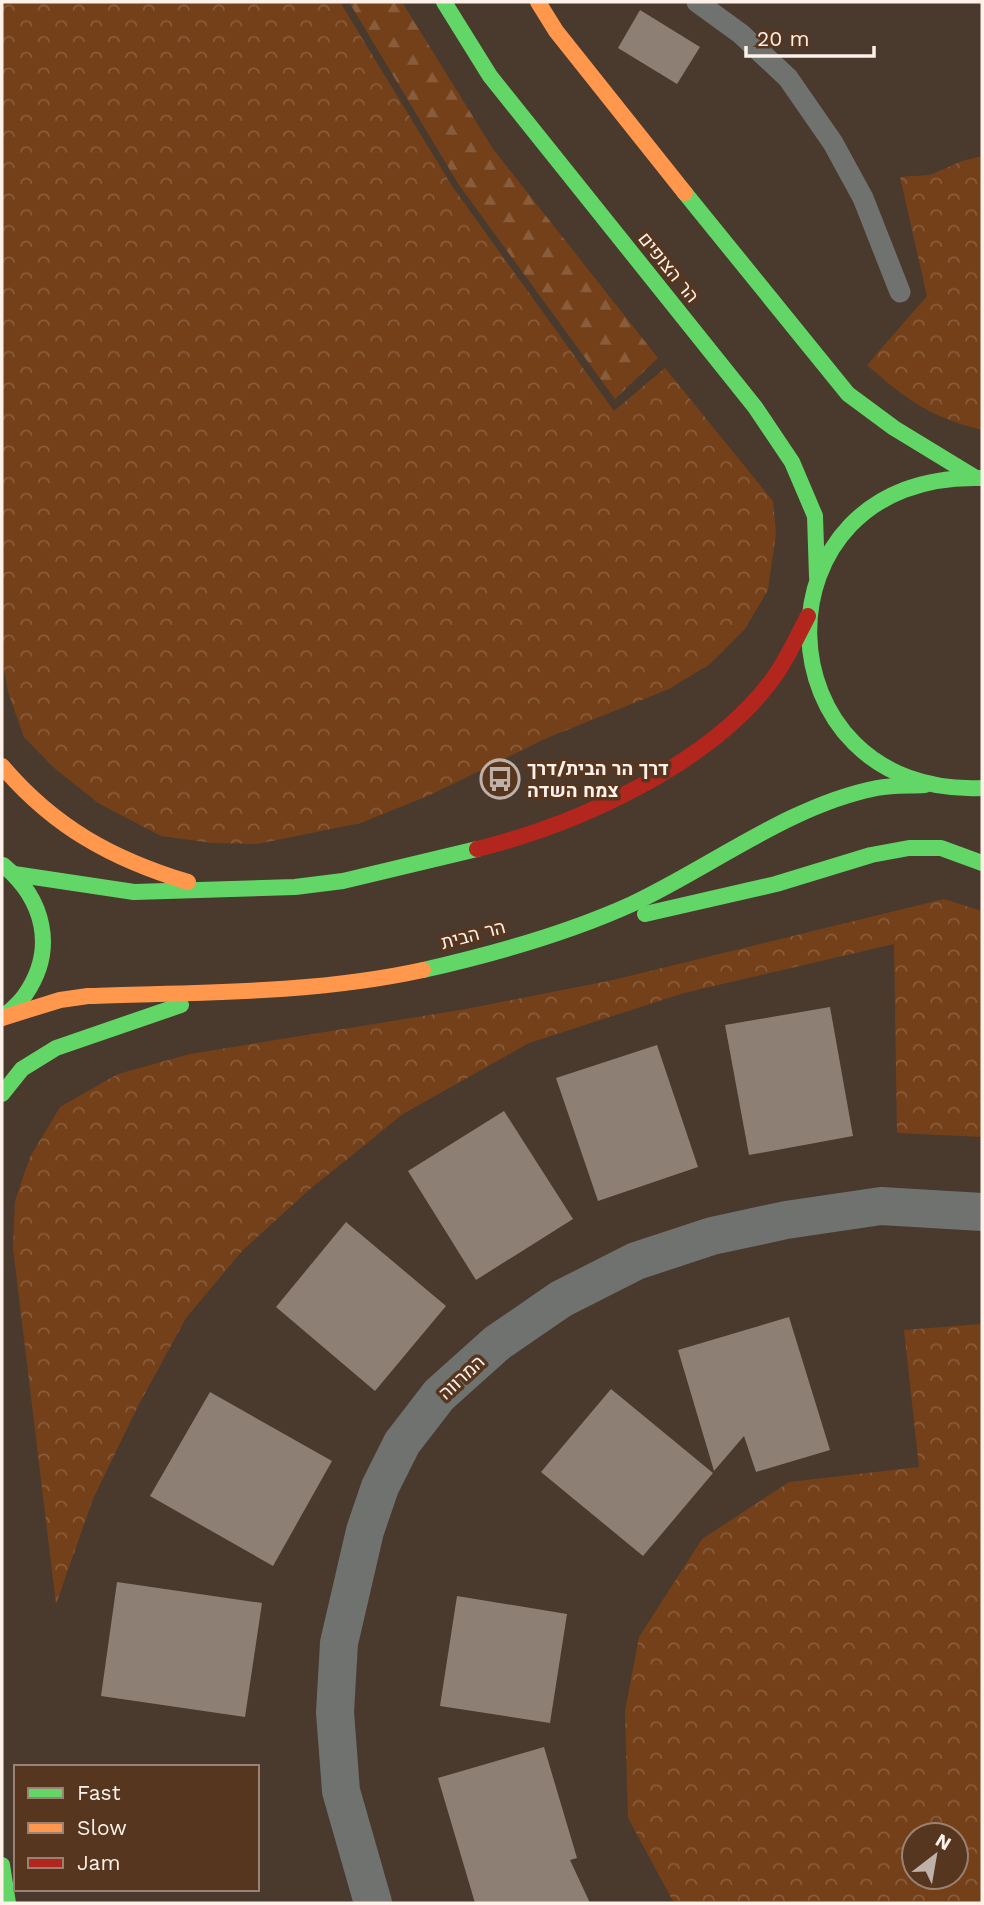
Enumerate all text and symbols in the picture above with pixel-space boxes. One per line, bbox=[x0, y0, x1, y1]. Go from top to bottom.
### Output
scale bar bbox=[746, 14, 874, 58]
text: 20 m bbox=[757, 26, 809, 51]
street label: הר הצופים bbox=[633, 227, 704, 307]
place label: דרך הר הבית/דרך צמח השדה bbox=[527, 757, 669, 802]
bus stop icon: דרך הר הבית/דרך צמח השדה bbox=[479, 758, 521, 800]
street label: הר הבית bbox=[438, 915, 508, 954]
street label: המרווה bbox=[433, 1350, 489, 1405]
legend bbox=[14, 1765, 259, 1891]
text: Fast bbox=[77, 1780, 121, 1805]
text: Slow bbox=[77, 1815, 127, 1840]
north arrow bbox=[900, 1821, 970, 1891]
text: N bbox=[932, 1828, 955, 1855]
text: Jam bbox=[77, 1850, 120, 1875]

